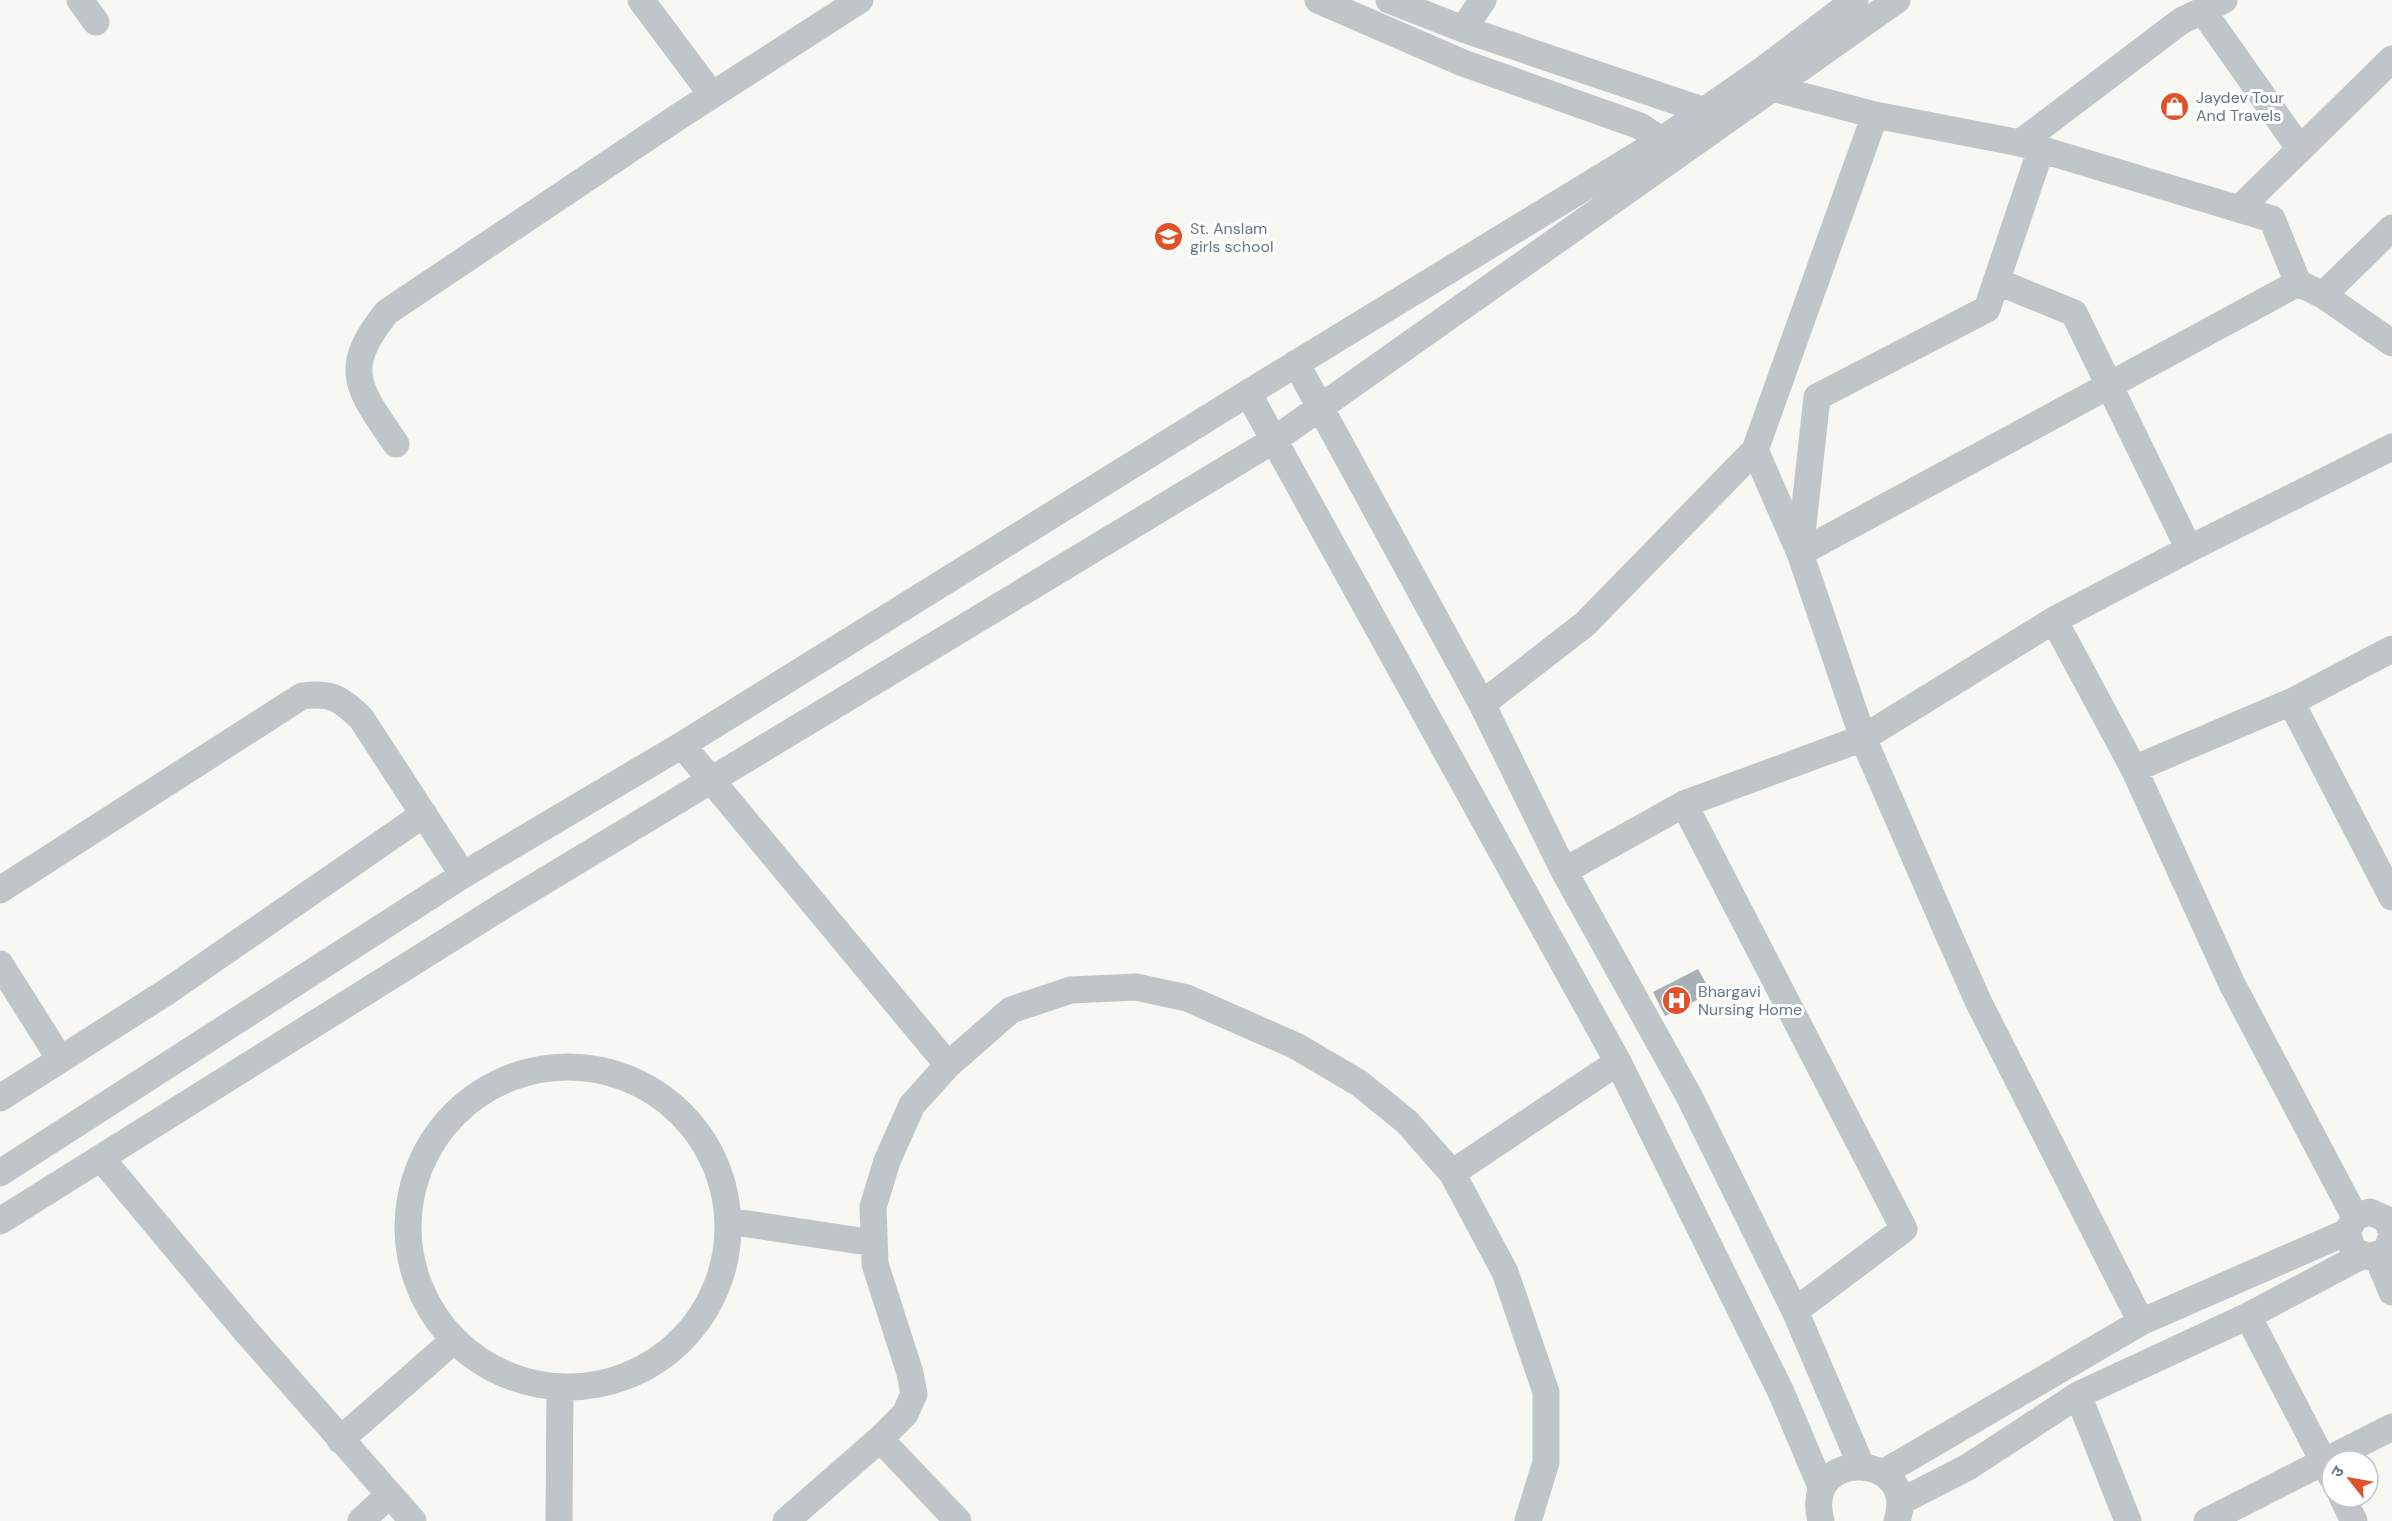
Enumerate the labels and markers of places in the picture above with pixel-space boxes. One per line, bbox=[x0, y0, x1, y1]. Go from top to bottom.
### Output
place label: Jaydev Tour And Travels bbox=[2196, 87, 2284, 126]
shop icon: Jaydev Tour And Travels bbox=[2159, 90, 2191, 122]
place label: St. Anslam girls school bbox=[1190, 218, 1273, 257]
school or university icon: St. Anslam girls school bbox=[1153, 221, 1185, 253]
place label: Bhargavi Nursing Home bbox=[1698, 981, 1802, 1020]
hospital icon: Bhargavi Nursing Home bbox=[1661, 984, 1693, 1016]

